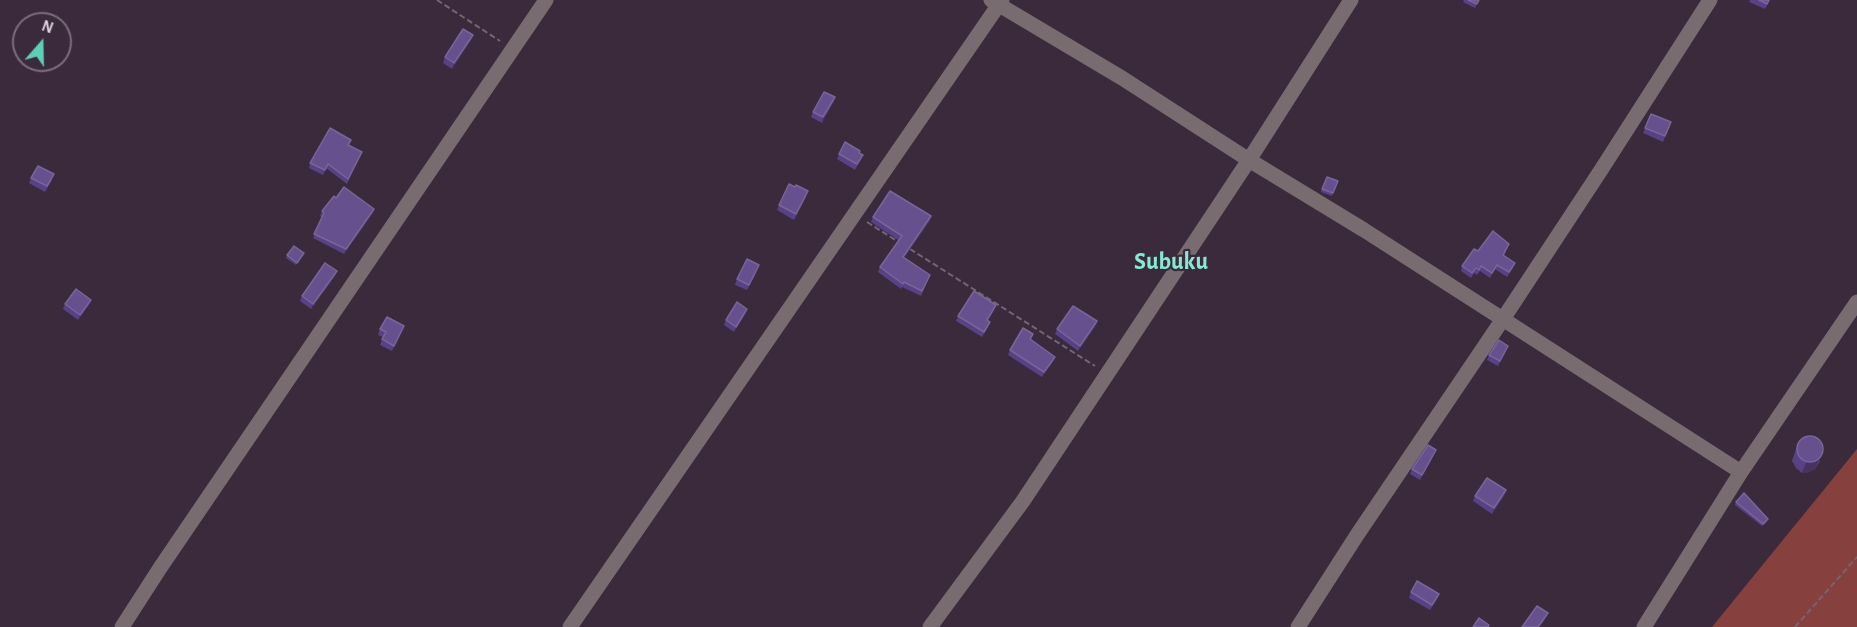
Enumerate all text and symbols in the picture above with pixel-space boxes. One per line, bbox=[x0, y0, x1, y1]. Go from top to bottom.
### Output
north arrow bbox=[12, 12, 72, 72]
text: N bbox=[40, 18, 55, 36]
district label: Subuku bbox=[1134, 248, 1208, 276]

